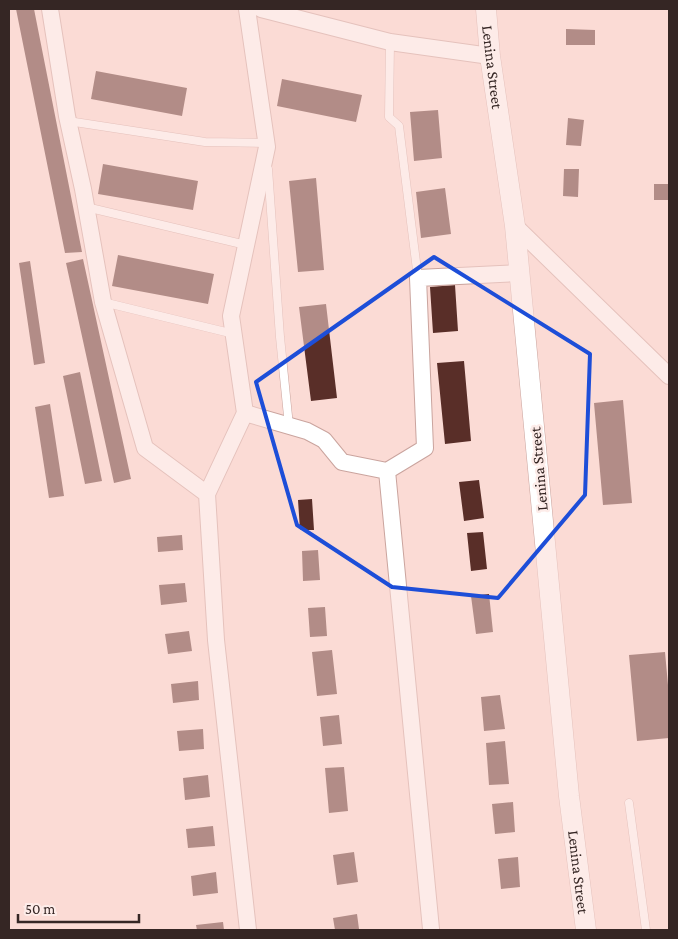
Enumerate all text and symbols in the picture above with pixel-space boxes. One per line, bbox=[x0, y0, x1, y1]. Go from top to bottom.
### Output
street label: Lenina Street bbox=[479, 24, 506, 111]
street label: Lenina Street bbox=[526, 426, 551, 512]
street label: Lenina Street bbox=[565, 829, 592, 916]
scale bar bbox=[18, 892, 139, 924]
text: 50 m bbox=[25, 901, 55, 917]

